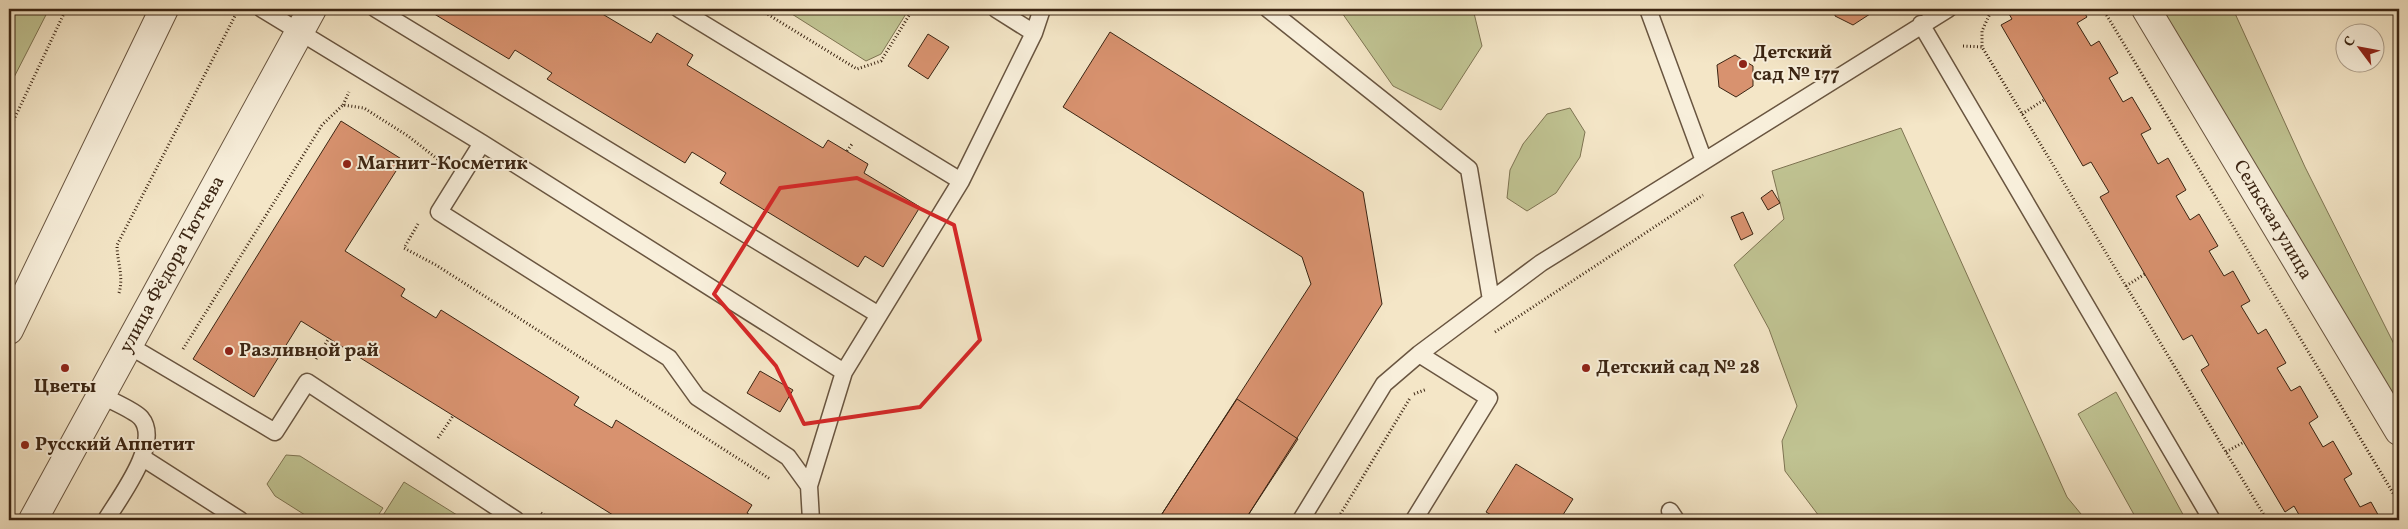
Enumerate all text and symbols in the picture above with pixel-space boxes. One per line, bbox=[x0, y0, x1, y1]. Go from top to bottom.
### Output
north arrow bbox=[2336, 22, 2386, 72]
text: С bbox=[2340, 33, 2361, 51]
place label: Детский сад № 177 bbox=[1753, 40, 1840, 88]
marker: Детский сад № 177 bbox=[1737, 58, 1749, 70]
place label: Магнит-Косметик bbox=[357, 151, 529, 177]
street label: Сельская улица bbox=[2227, 155, 2318, 285]
marker: Магнит-Косметик bbox=[341, 158, 353, 170]
street label: улица Фёдора Тютчева bbox=[114, 171, 231, 358]
place label: Разливной рай bbox=[239, 338, 379, 364]
marker: Разливной рай bbox=[223, 345, 235, 357]
place label: Детский сад № 28 bbox=[1596, 355, 1760, 381]
marker: Цветы bbox=[59, 362, 71, 374]
marker: Детский сад № 28 bbox=[1580, 362, 1592, 374]
place label: Цветы bbox=[34, 374, 96, 400]
place label: Русский Аппетит bbox=[35, 432, 196, 458]
marker: Русский Аппетит bbox=[19, 439, 31, 451]

